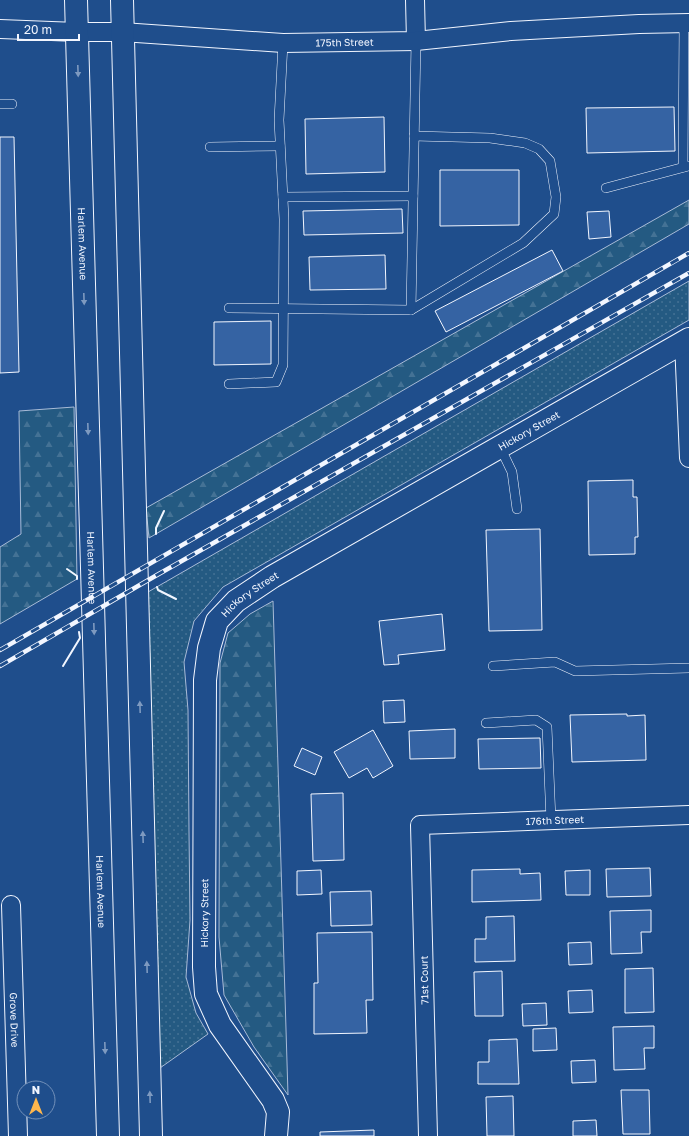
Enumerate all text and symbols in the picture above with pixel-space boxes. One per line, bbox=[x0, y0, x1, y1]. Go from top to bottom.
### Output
scale bar bbox=[18, 16, 79, 42]
text: 20 m bbox=[24, 22, 52, 37]
street label: 175th Street bbox=[315, 36, 374, 49]
one-way arrow bbox=[75, 65, 81, 78]
street label: Harlem Avenue bbox=[76, 207, 90, 281]
one-way arrow bbox=[81, 293, 88, 305]
street label: Hickory Street bbox=[496, 408, 562, 453]
one-way arrow bbox=[85, 423, 91, 436]
street label: Harlem Avenue bbox=[85, 531, 99, 605]
street label: Hickory Street bbox=[218, 569, 280, 619]
one-way arrow bbox=[90, 623, 97, 635]
one-way arrow bbox=[137, 700, 143, 713]
street label: 176th Street bbox=[525, 813, 584, 827]
one-way arrow bbox=[140, 830, 146, 843]
street label: Harlem Avenue bbox=[94, 855, 108, 928]
street label: Hickory Street bbox=[198, 878, 210, 948]
street label: 71st Court bbox=[418, 955, 430, 1005]
one-way arrow bbox=[144, 960, 150, 973]
street label: Grove Drive bbox=[8, 992, 21, 1048]
one-way arrow bbox=[102, 1042, 108, 1055]
north arrow bbox=[16, 1080, 56, 1120]
text: N bbox=[32, 1083, 40, 1096]
one-way arrow bbox=[147, 1090, 153, 1103]

